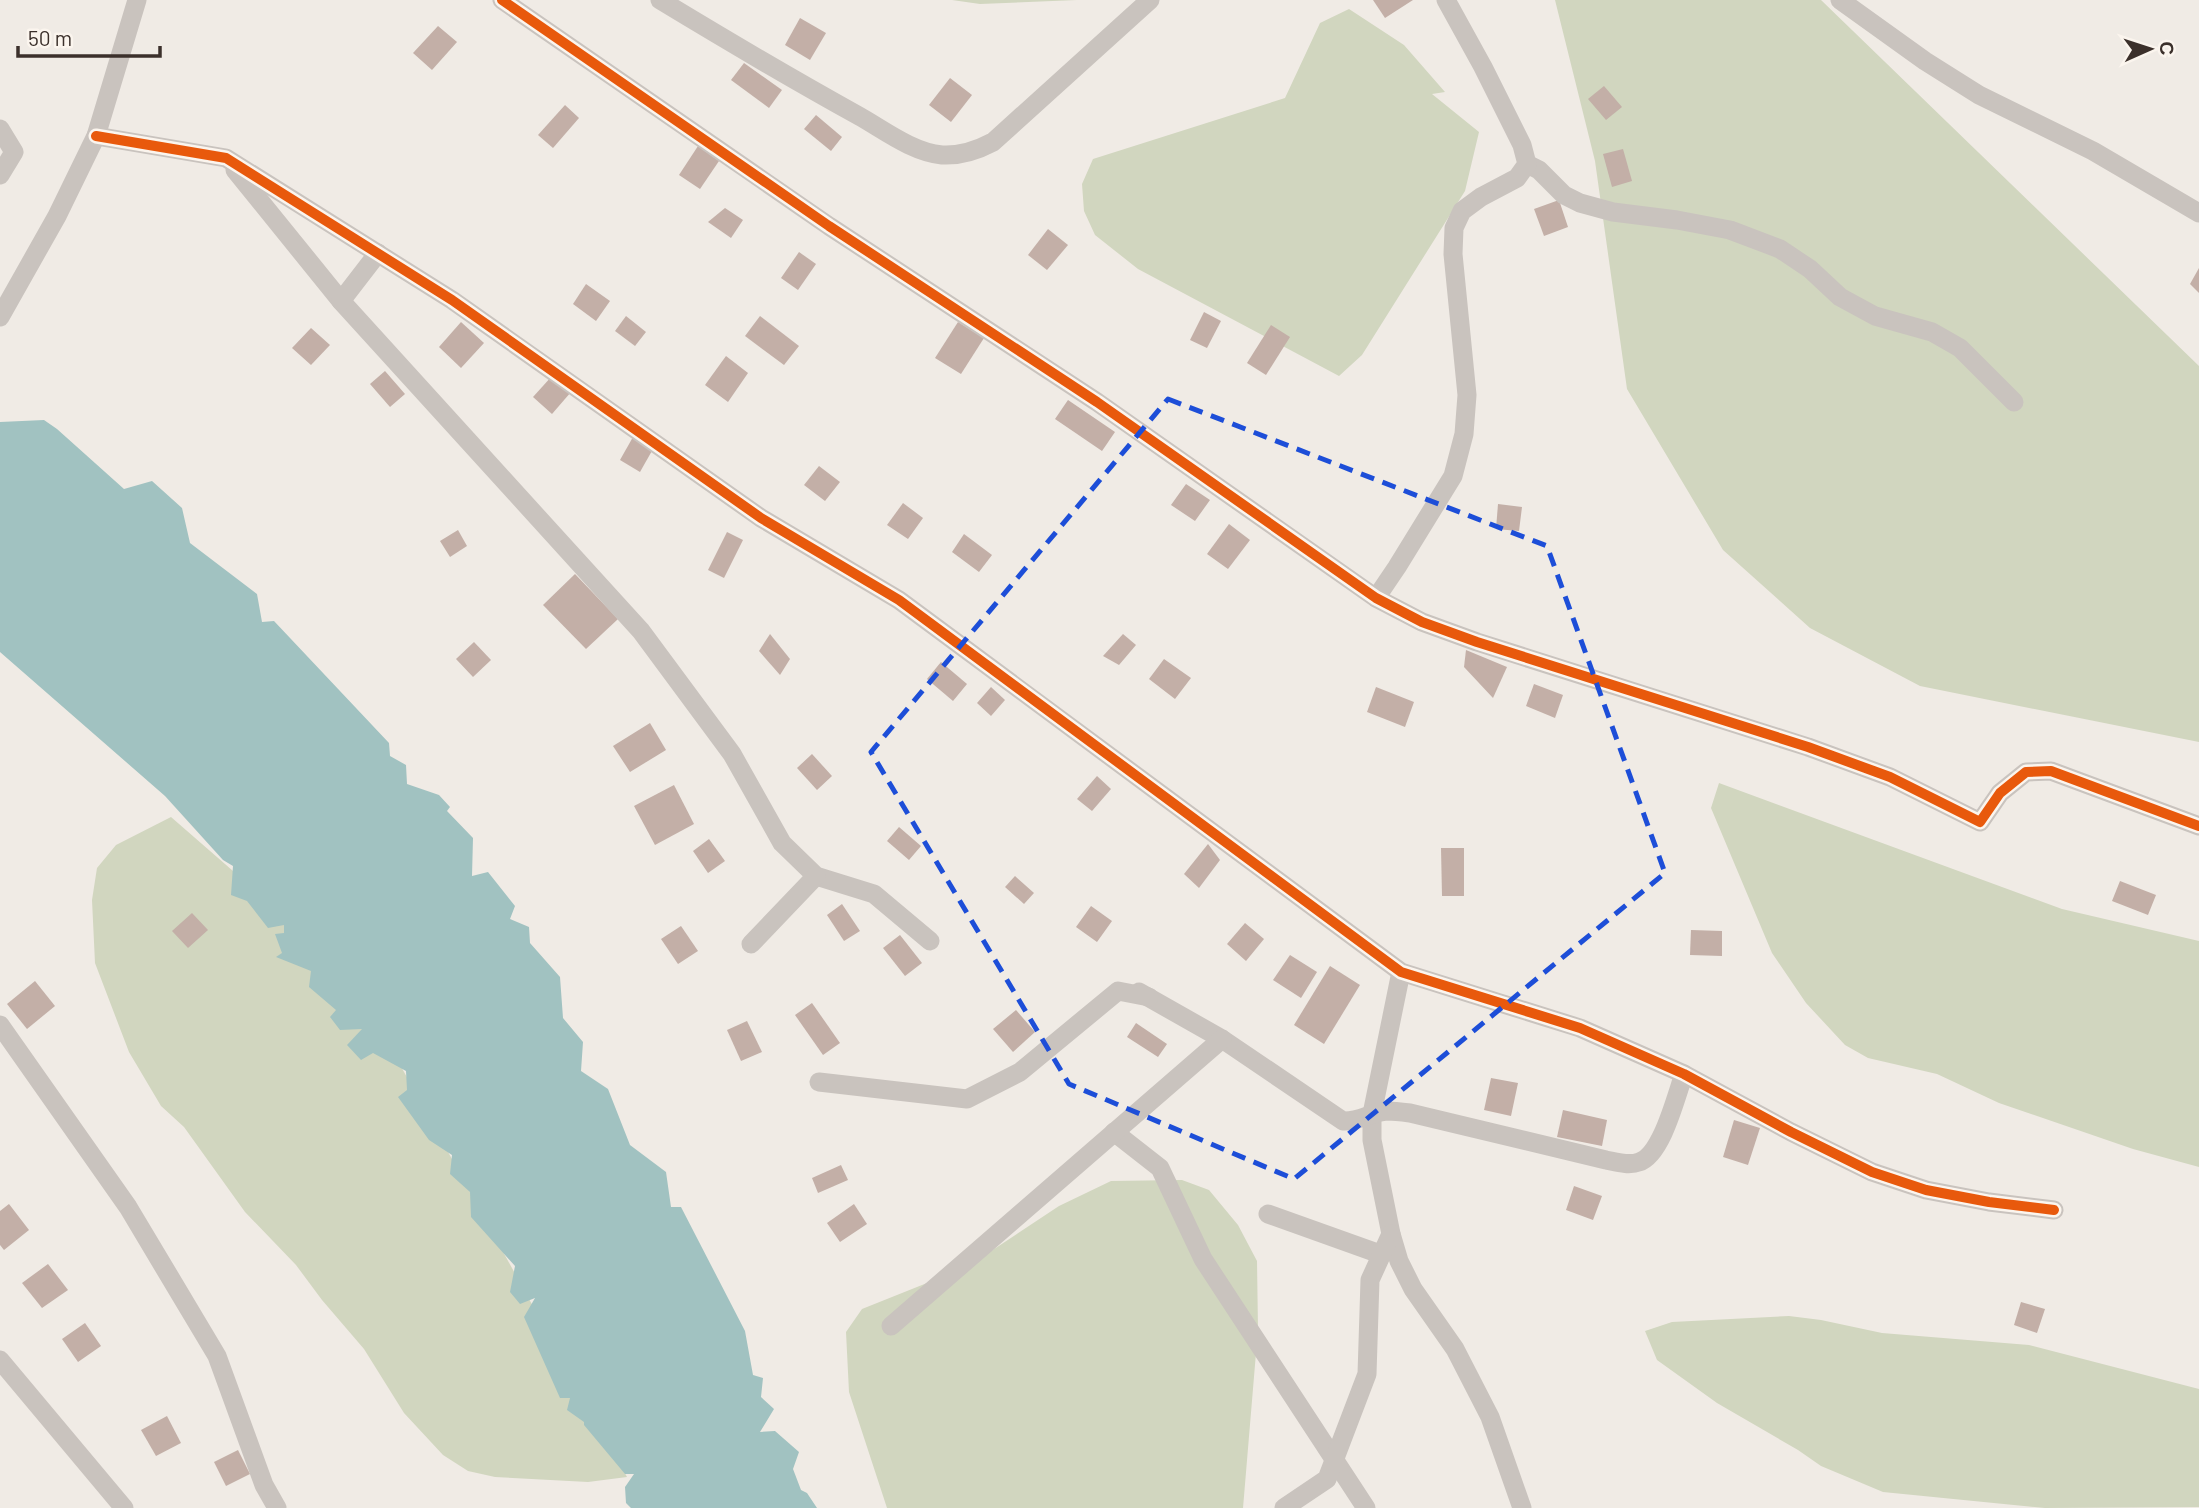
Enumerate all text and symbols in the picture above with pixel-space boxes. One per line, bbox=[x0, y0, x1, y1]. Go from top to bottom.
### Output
scale bar bbox=[18, 14, 159, 58]
north arrow bbox=[2115, 14, 2185, 84]
text: 50 m bbox=[28, 25, 72, 50]
text: С bbox=[2156, 41, 2179, 56]

